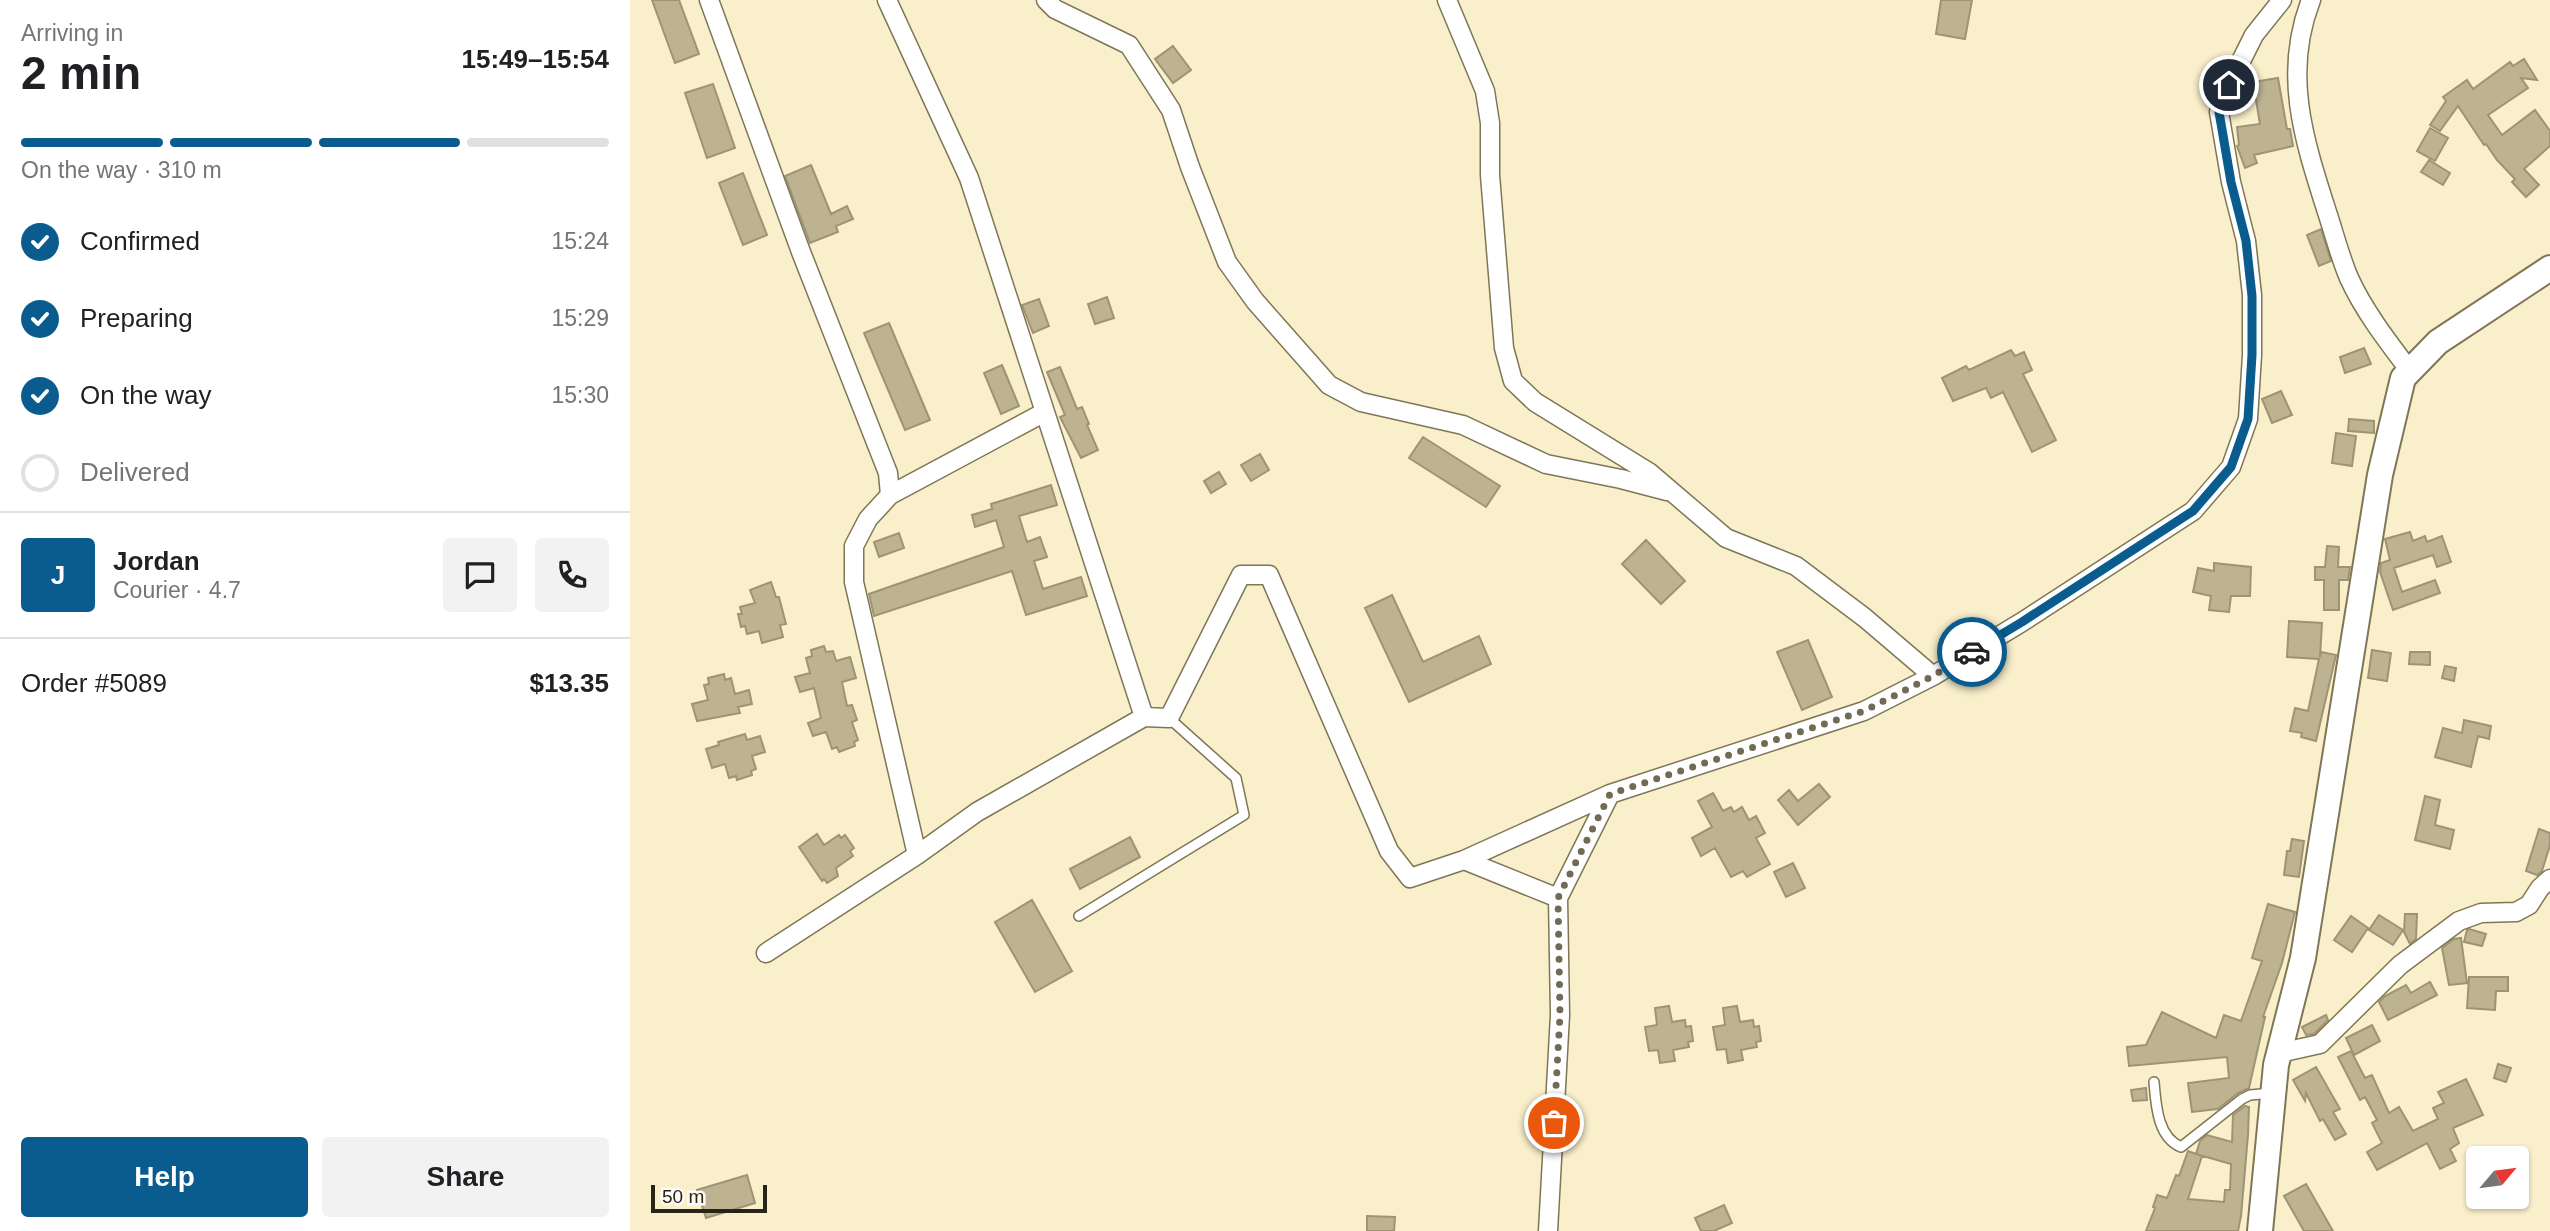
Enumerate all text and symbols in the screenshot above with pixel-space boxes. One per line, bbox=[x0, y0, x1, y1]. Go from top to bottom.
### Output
text: Arriving in bbox=[21, 20, 123, 46]
text: 15:49–15:54 bbox=[462, 44, 609, 74]
text: 2 min bbox=[21, 47, 141, 99]
pin bbox=[2199, 55, 2259, 115]
icon: home bbox=[2210, 66, 2248, 104]
text: On the way · 310 m bbox=[21, 157, 222, 183]
icon: check bbox=[21, 223, 59, 261]
text: Confirmed bbox=[80, 226, 200, 256]
text: 15:24 bbox=[551, 228, 609, 254]
icon: check bbox=[21, 300, 59, 338]
text: Preparing bbox=[80, 303, 193, 333]
text: 15:29 bbox=[551, 305, 609, 331]
icon: check bbox=[21, 377, 59, 415]
text: On the way bbox=[80, 380, 212, 410]
text: 15:30 bbox=[551, 382, 609, 408]
text: Delivered bbox=[80, 457, 190, 487]
button: chat bbox=[443, 538, 517, 612]
button: phone bbox=[535, 538, 609, 612]
text: Jordan bbox=[113, 546, 200, 576]
text: J bbox=[51, 560, 65, 590]
text: Courier · 4.7 bbox=[113, 577, 241, 603]
courier bbox=[1937, 617, 2007, 687]
icon: car bbox=[1953, 633, 1991, 671]
text: Order #5089 bbox=[21, 668, 167, 698]
text: $13.35 bbox=[529, 668, 609, 698]
pin bbox=[1524, 1093, 1584, 1153]
icon: bag bbox=[1535, 1104, 1573, 1142]
button: Help bbox=[21, 1137, 308, 1217]
button: Share bbox=[322, 1137, 609, 1217]
north arrow bbox=[2466, 1146, 2529, 1209]
map controls bbox=[2466, 1146, 2529, 1209]
scale bar bbox=[651, 1182, 766, 1214]
text: 50 m bbox=[662, 1186, 704, 1207]

